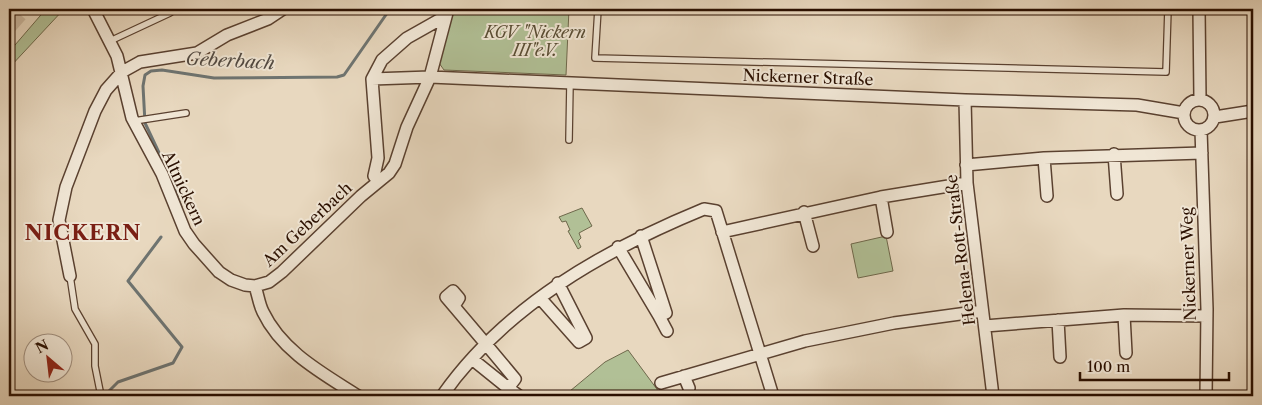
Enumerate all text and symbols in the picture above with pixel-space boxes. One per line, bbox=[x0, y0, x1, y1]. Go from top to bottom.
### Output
park label: KGV "Nickern III"e.V. bbox=[482, 22, 586, 60]
water label: Geberbach bbox=[185, 48, 275, 74]
street label: Nickerner Straße bbox=[742, 65, 874, 89]
street label: Altnickern bbox=[158, 147, 210, 228]
street label: Helena-Rott-Straße bbox=[941, 173, 979, 327]
street label: Am Geberbach bbox=[257, 178, 356, 271]
street label: Nickerner Weg bbox=[1176, 206, 1200, 321]
district label: NICKERN bbox=[24, 220, 142, 245]
north arrow bbox=[22, 332, 72, 382]
text: N bbox=[32, 336, 51, 357]
scale bar bbox=[1080, 350, 1228, 382]
text: 100 m bbox=[1087, 357, 1130, 376]

